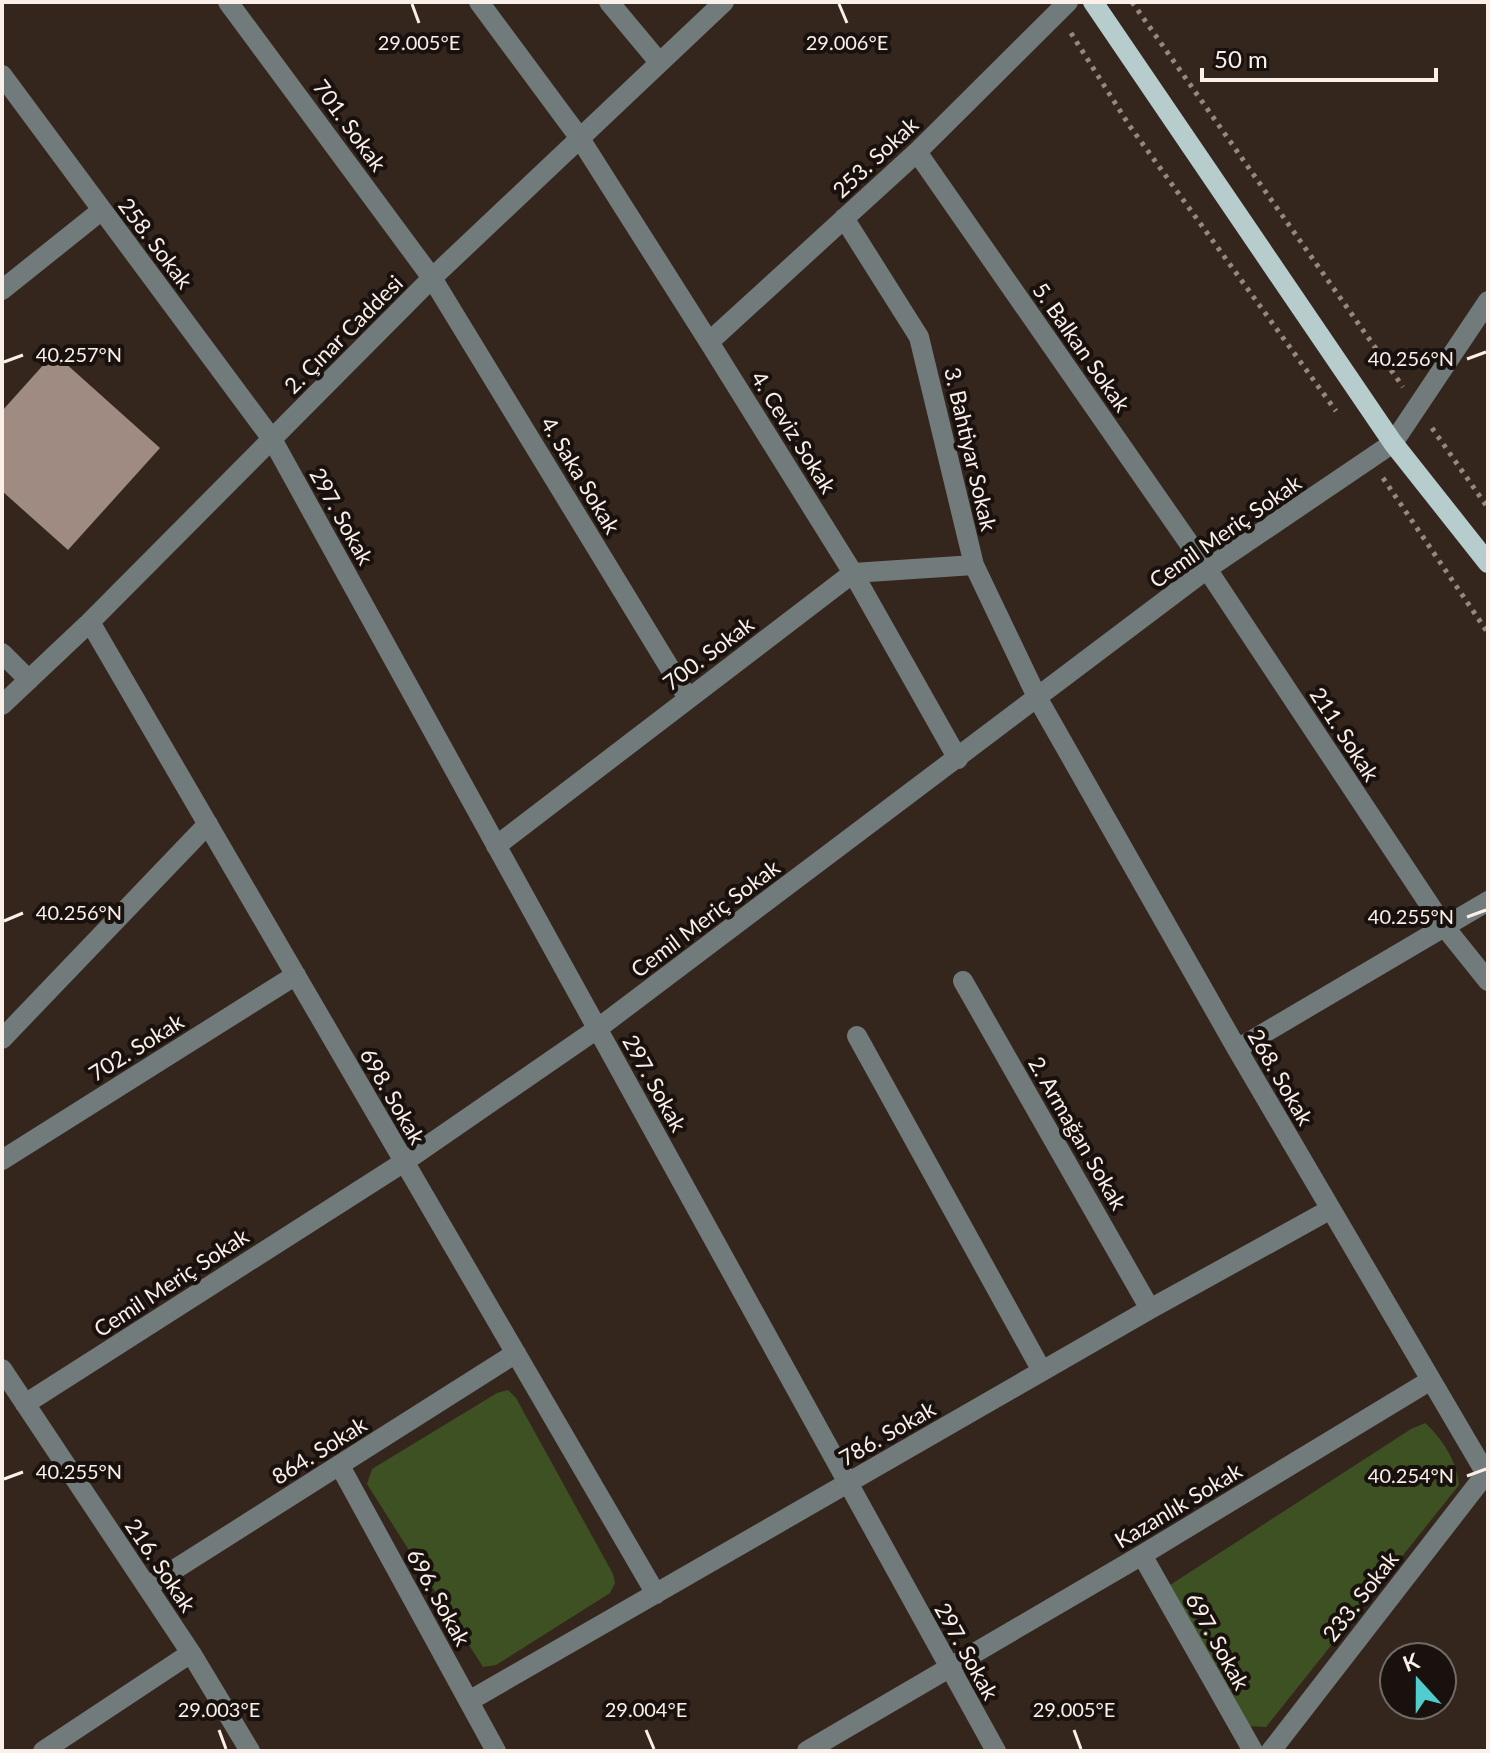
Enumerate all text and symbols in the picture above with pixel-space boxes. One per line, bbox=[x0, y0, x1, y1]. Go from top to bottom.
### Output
text: 29.005°E bbox=[378, 30, 460, 54]
text: 29.006°E bbox=[806, 30, 888, 54]
scale bar bbox=[1202, 32, 1436, 82]
text: 50 m bbox=[1214, 44, 1268, 73]
street label: 701. Sokak bbox=[308, 74, 393, 177]
street label: 253. Sokak bbox=[827, 110, 924, 203]
street label: 258. Sokak bbox=[113, 192, 199, 294]
street label: 2. Çınar Caddesi bbox=[278, 269, 408, 399]
street label: 5. Balkan Sokak bbox=[1028, 277, 1137, 417]
text: 40.257°N bbox=[36, 342, 122, 366]
text: 40.256°N bbox=[1368, 346, 1454, 370]
street label: 3. Bahtiyar Sokak bbox=[939, 365, 1003, 534]
street label: 4. Ceviz Sokak bbox=[746, 366, 843, 499]
street label: 4. Saka Sokak bbox=[536, 412, 627, 539]
street label: 297. Sokak bbox=[304, 463, 380, 570]
street label: Cemil Meriç Sokak bbox=[1144, 468, 1307, 593]
street label: 700. Sokak bbox=[657, 610, 759, 696]
street label: 211. Sokak bbox=[1305, 682, 1386, 787]
street label: Cemil Meriç Sokak bbox=[625, 853, 785, 983]
text: 40.256°N bbox=[36, 900, 122, 924]
text: 40.255°N bbox=[1368, 904, 1454, 928]
street label: 702. Sokak bbox=[84, 1007, 189, 1087]
street label: 268. Sokak bbox=[1243, 1024, 1320, 1131]
street label: 297. Sokak bbox=[617, 1030, 693, 1137]
street label: 698. Sokak bbox=[355, 1043, 432, 1150]
street label: 2. Armağan Sokak bbox=[1023, 1051, 1133, 1215]
street label: Cemil Meriç Sokak bbox=[89, 1221, 254, 1342]
street label: 786. Sokak bbox=[834, 1394, 941, 1471]
street label: 864. Sokak bbox=[267, 1410, 372, 1490]
street label: Kazanlık Sokak bbox=[1110, 1456, 1247, 1554]
text: 40.255°N bbox=[36, 1459, 122, 1483]
text: 40.254°N bbox=[1368, 1463, 1454, 1487]
street label: 216. Sokak bbox=[120, 1513, 202, 1617]
street label: 696. Sokak bbox=[401, 1544, 477, 1651]
street label: 233. Sokak bbox=[1317, 1545, 1404, 1646]
street label: 697. Sokak bbox=[1180, 1588, 1256, 1695]
street label: 297. Sokak bbox=[929, 1598, 1005, 1705]
north arrow bbox=[1378, 1641, 1458, 1721]
text: K bbox=[1399, 1646, 1423, 1677]
text: 29.003°E bbox=[178, 1697, 260, 1721]
text: 29.004°E bbox=[605, 1697, 687, 1721]
text: 29.005°E bbox=[1033, 1697, 1115, 1721]

